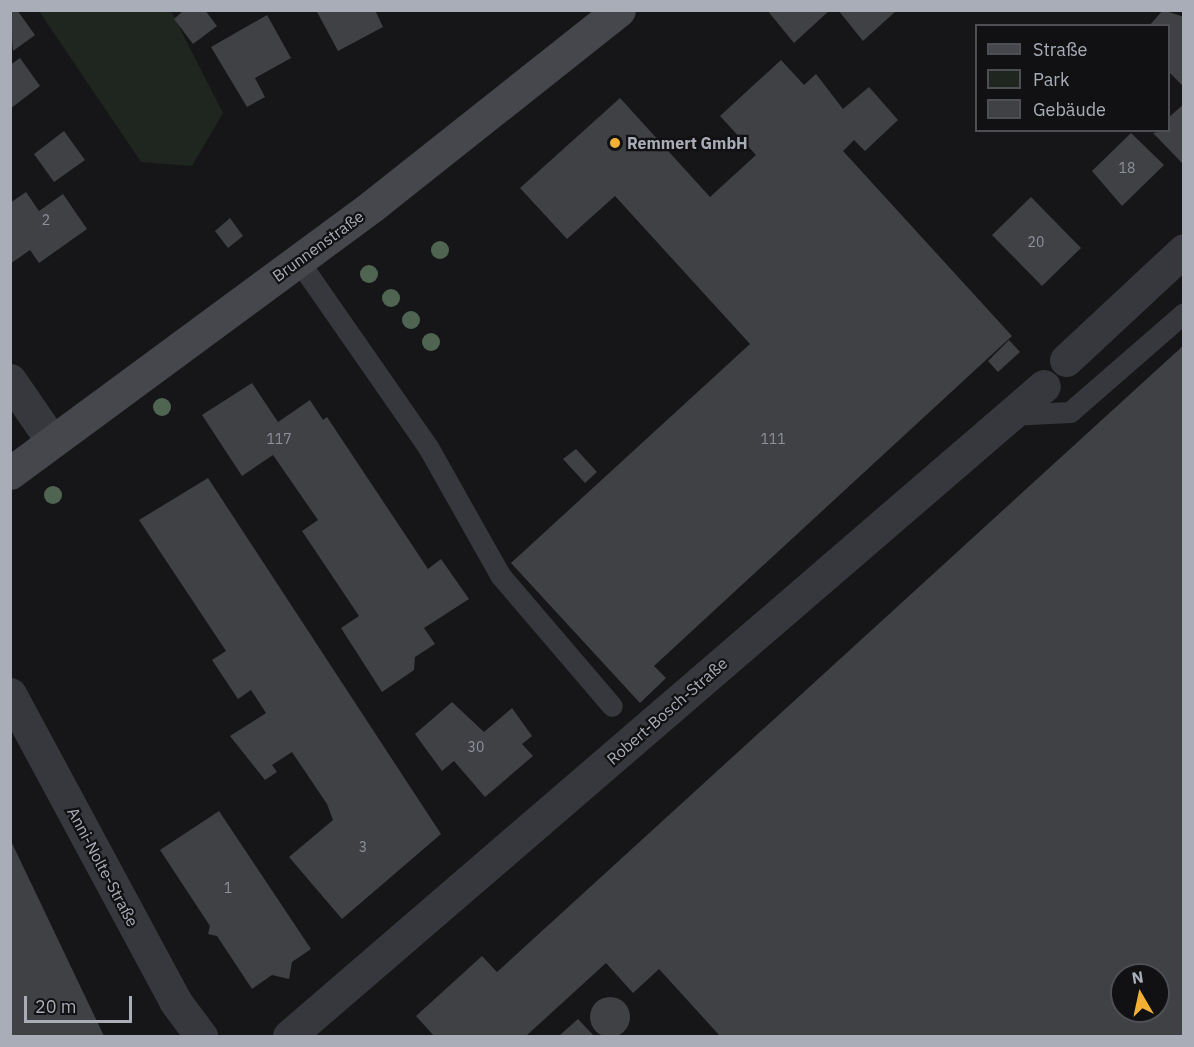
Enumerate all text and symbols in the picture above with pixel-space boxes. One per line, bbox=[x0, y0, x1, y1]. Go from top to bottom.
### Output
legend bbox=[975, 24, 1170, 132]
text: Straße bbox=[1033, 38, 1087, 61]
text: Park bbox=[1033, 68, 1069, 91]
text: Gebäude bbox=[1033, 98, 1106, 121]
place label: Remmert GmbH bbox=[627, 133, 748, 153]
marker: Remmert GmbH bbox=[608, 136, 622, 150]
house number: 18 bbox=[1119, 160, 1135, 176]
street label: Brunnenstraße bbox=[269, 206, 367, 286]
house number: 2 bbox=[42, 212, 50, 228]
house number: 20 bbox=[1028, 234, 1044, 250]
house number: 117 bbox=[266, 431, 292, 447]
house number: 111 bbox=[760, 431, 786, 447]
street label: Robert-Bosch-Straße bbox=[603, 653, 731, 769]
house number: 30 bbox=[468, 739, 484, 755]
street label: Anni-Nolte-Straße bbox=[63, 804, 143, 930]
house number: 3 bbox=[359, 839, 367, 855]
house number: 1 bbox=[224, 880, 232, 896]
north arrow bbox=[1110, 963, 1170, 1023]
text: N bbox=[1130, 966, 1145, 988]
scale bar bbox=[27, 984, 135, 1022]
text: 20 m bbox=[35, 995, 77, 1018]

